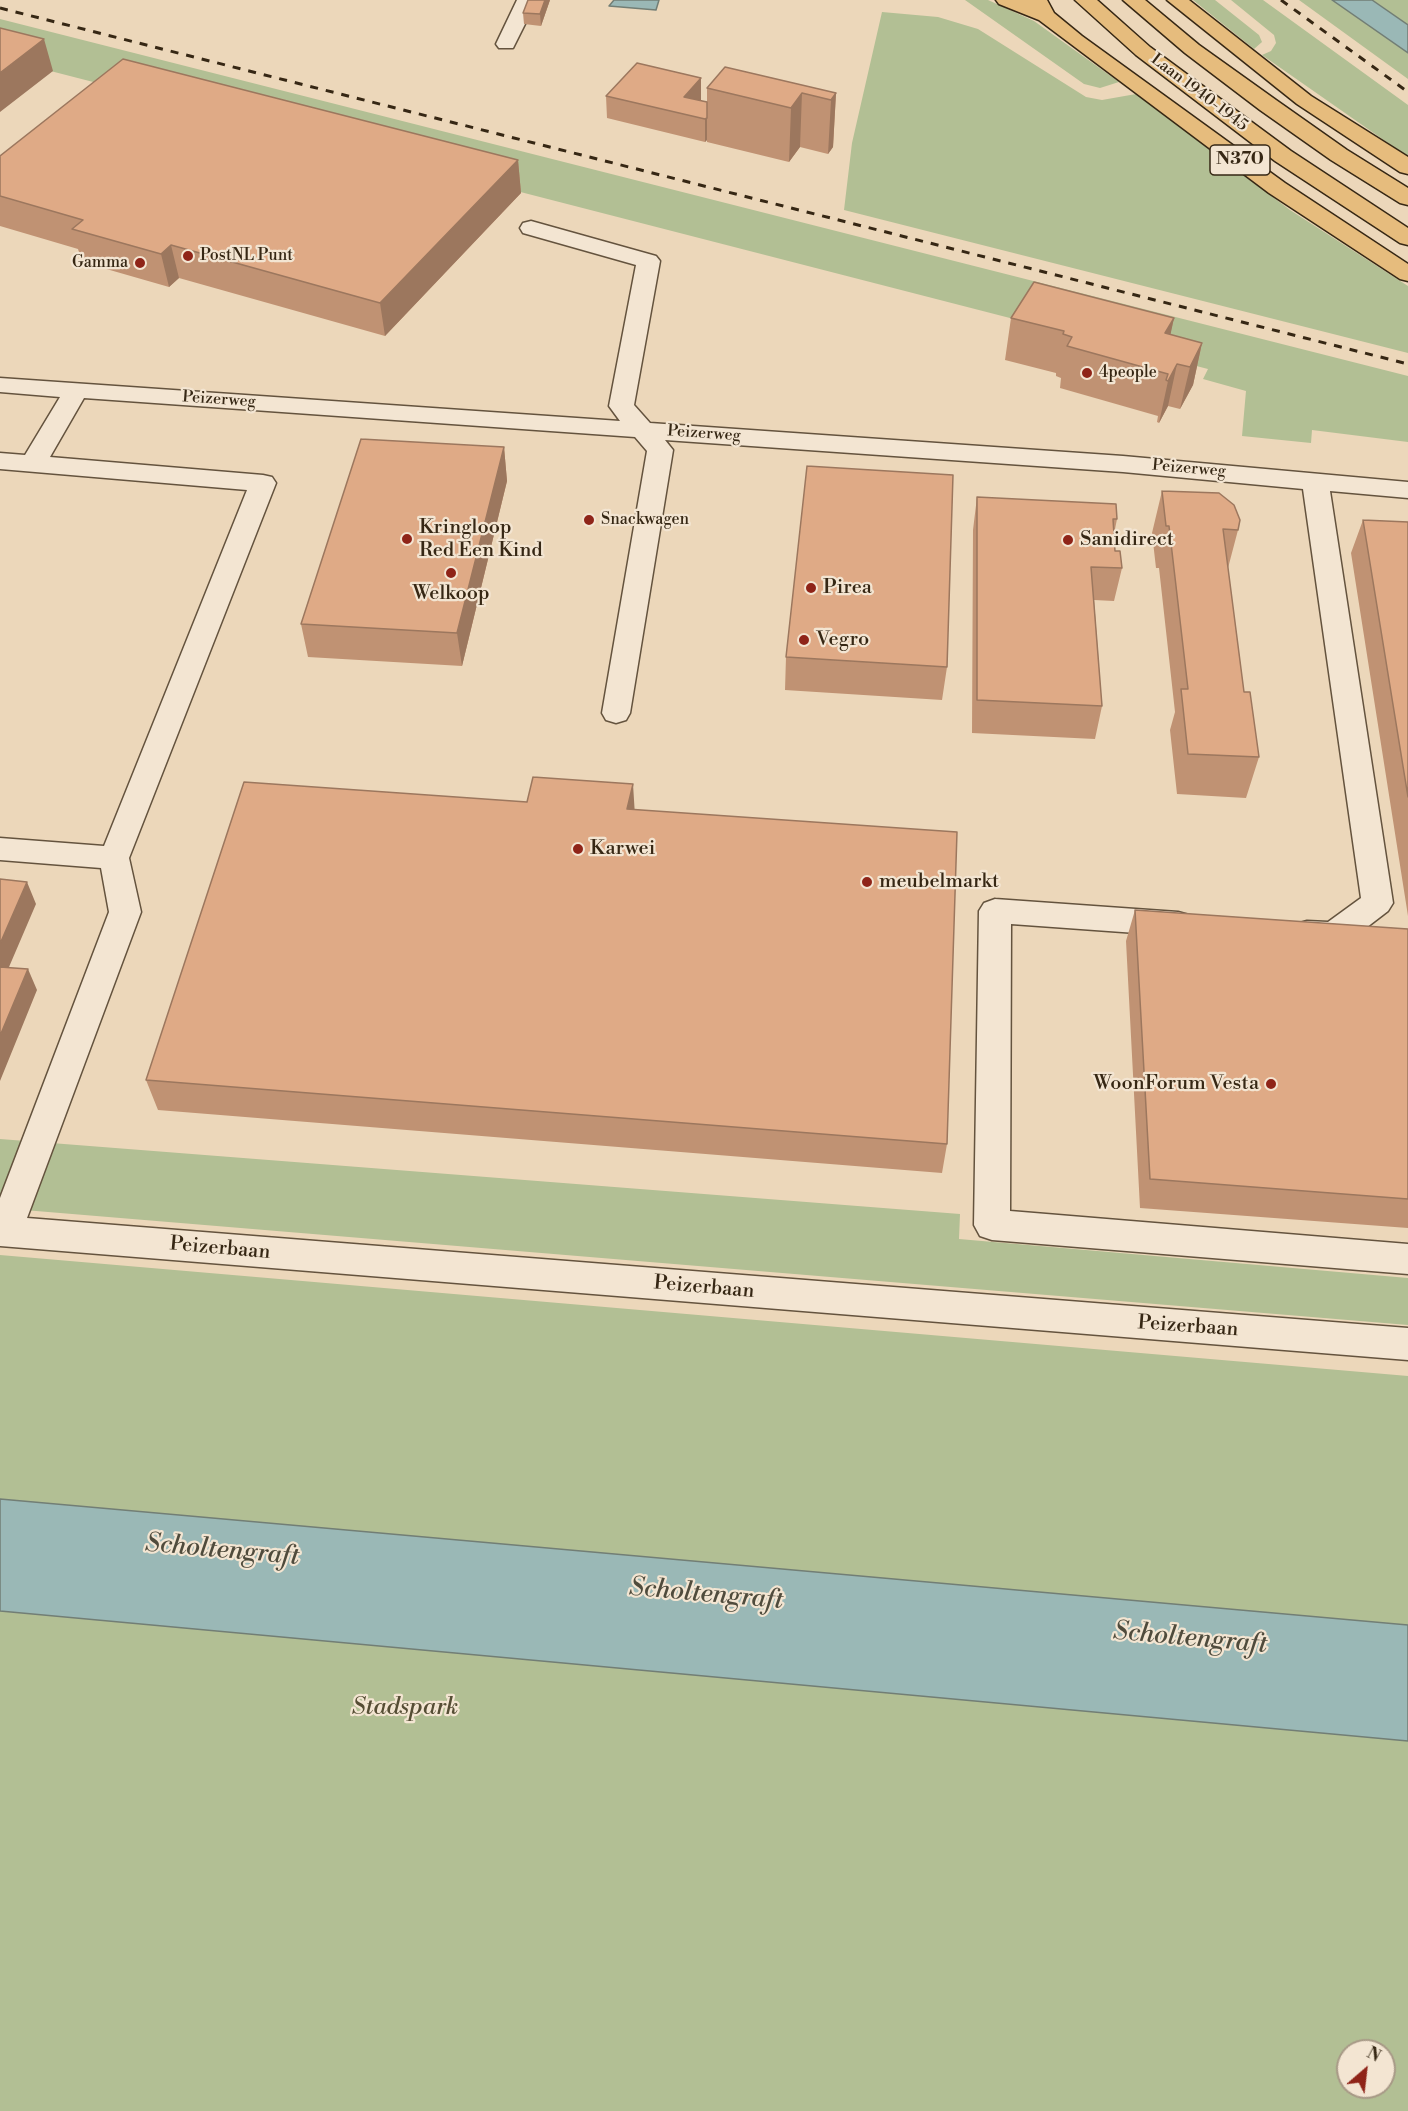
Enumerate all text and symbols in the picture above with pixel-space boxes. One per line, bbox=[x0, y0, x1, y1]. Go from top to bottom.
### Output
street label: Laan 1940-1945 bbox=[1147, 50, 1251, 136]
road number: N370 bbox=[1210, 145, 1270, 175]
place label: PostNL Punt bbox=[200, 246, 293, 266]
marker: PostNL Punt bbox=[181, 249, 195, 263]
place label: Gamma bbox=[72, 253, 128, 273]
marker: Gamma bbox=[133, 256, 147, 270]
place label: 4people bbox=[1099, 363, 1157, 383]
marker: 4people bbox=[1080, 366, 1094, 380]
street label: Peizerweg bbox=[181, 388, 257, 412]
street label: Peizerweg bbox=[666, 422, 742, 446]
street label: Peizerweg bbox=[1151, 456, 1227, 482]
place label: Snackwagen bbox=[601, 510, 689, 530]
marker: Snackwagen bbox=[582, 513, 596, 527]
place label: Kringloop Red Een Kind bbox=[419, 516, 543, 563]
place label: Sanidirect bbox=[1080, 528, 1174, 552]
marker: Kringloop Red Een Kind bbox=[400, 532, 414, 546]
marker: Sanidirect bbox=[1061, 533, 1075, 547]
marker: Welkoop bbox=[444, 566, 458, 580]
place label: Pirea bbox=[823, 576, 872, 600]
marker: Pirea bbox=[804, 581, 818, 595]
place label: Welkoop bbox=[412, 582, 490, 606]
place label: Vegro bbox=[816, 628, 869, 652]
marker: Vegro bbox=[797, 633, 811, 647]
place label: Karwei bbox=[590, 837, 655, 861]
marker: Karwei bbox=[571, 842, 585, 856]
place label: meubelmarkt bbox=[879, 870, 999, 894]
marker: meubelmarkt bbox=[860, 875, 874, 889]
place label: WoonForum Vesta bbox=[1093, 1072, 1259, 1096]
marker: WoonForum Vesta bbox=[1264, 1077, 1278, 1091]
street label: Peizerbaan bbox=[169, 1233, 271, 1265]
street label: Peizerbaan bbox=[653, 1272, 755, 1304]
street label: Peizerbaan bbox=[1137, 1312, 1239, 1342]
water label: Scholtengraft bbox=[144, 1529, 300, 1573]
water label: Scholtengraft bbox=[628, 1573, 784, 1617]
water label: Scholtengraft bbox=[1112, 1617, 1268, 1661]
park label: Stadspark bbox=[352, 1694, 458, 1722]
north arrow bbox=[1336, 2039, 1396, 2099]
text: N bbox=[1363, 2043, 1384, 2067]

